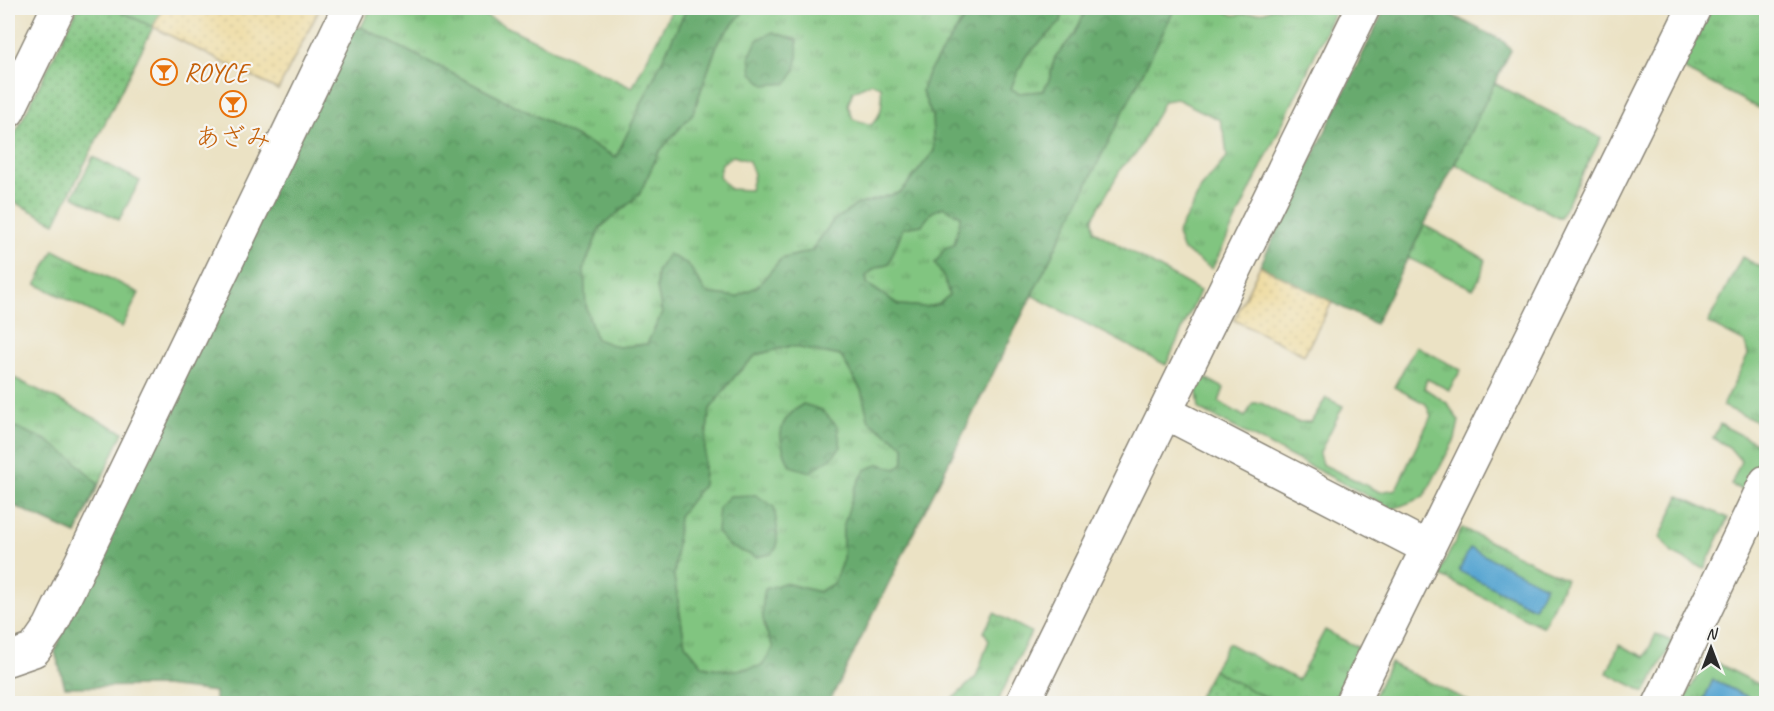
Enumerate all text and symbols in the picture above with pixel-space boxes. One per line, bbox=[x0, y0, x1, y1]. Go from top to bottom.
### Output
place label: ROYCE bbox=[184, 56, 252, 89]
bar icon: ROYCE bbox=[149, 57, 179, 87]
bar icon: あざみ bbox=[218, 89, 248, 119]
place label: あざみ bbox=[195, 121, 271, 154]
north arrow bbox=[1681, 618, 1741, 678]
text: N bbox=[1706, 624, 1719, 644]

